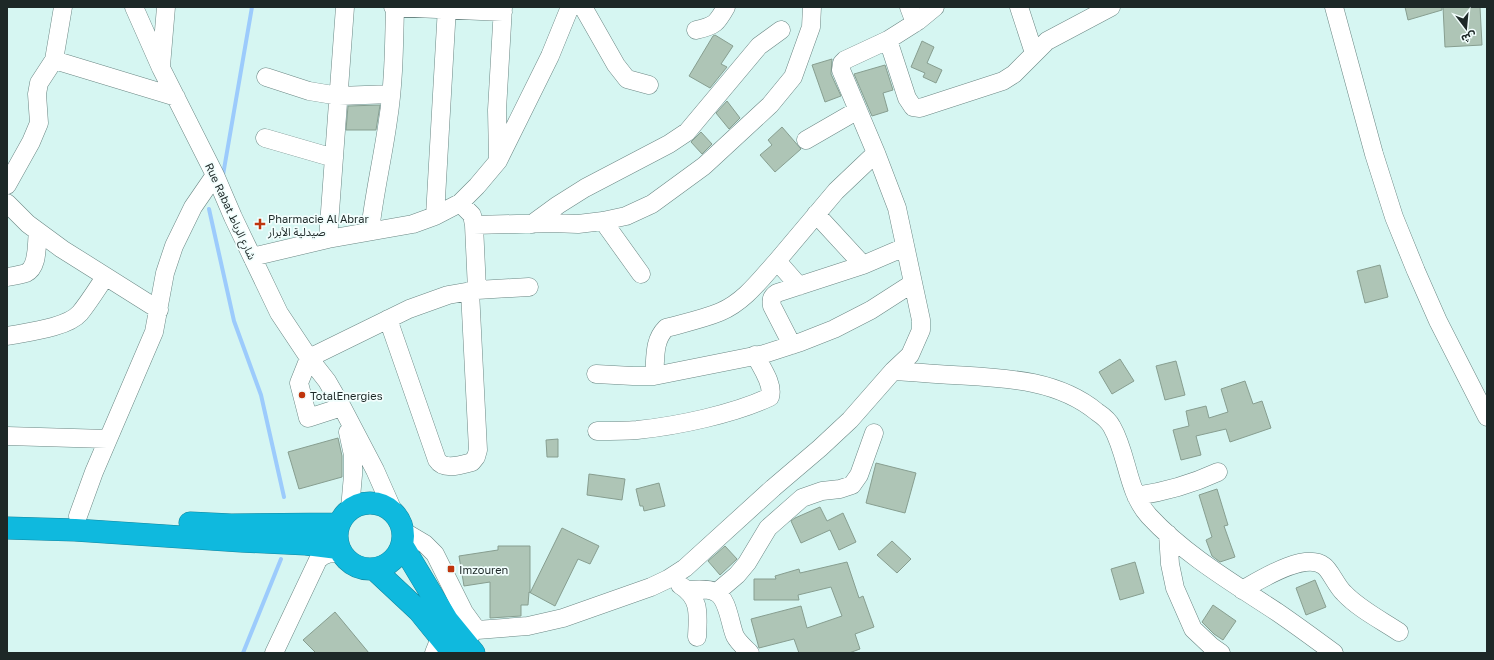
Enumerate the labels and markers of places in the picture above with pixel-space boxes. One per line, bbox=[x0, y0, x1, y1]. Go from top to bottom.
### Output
place label: Pharmacie Al Abrar صيدلية الأبرار bbox=[267, 212, 369, 239]
marker: Pharmacie Al Abrar صيدلية الأبرار bbox=[255, 219, 265, 229]
place label: TotalEnergies bbox=[310, 389, 383, 402]
marker: TotalEnergies bbox=[297, 390, 307, 400]
place label: Imzouren bbox=[459, 563, 508, 576]
marker: Imzouren bbox=[446, 564, 456, 574]

